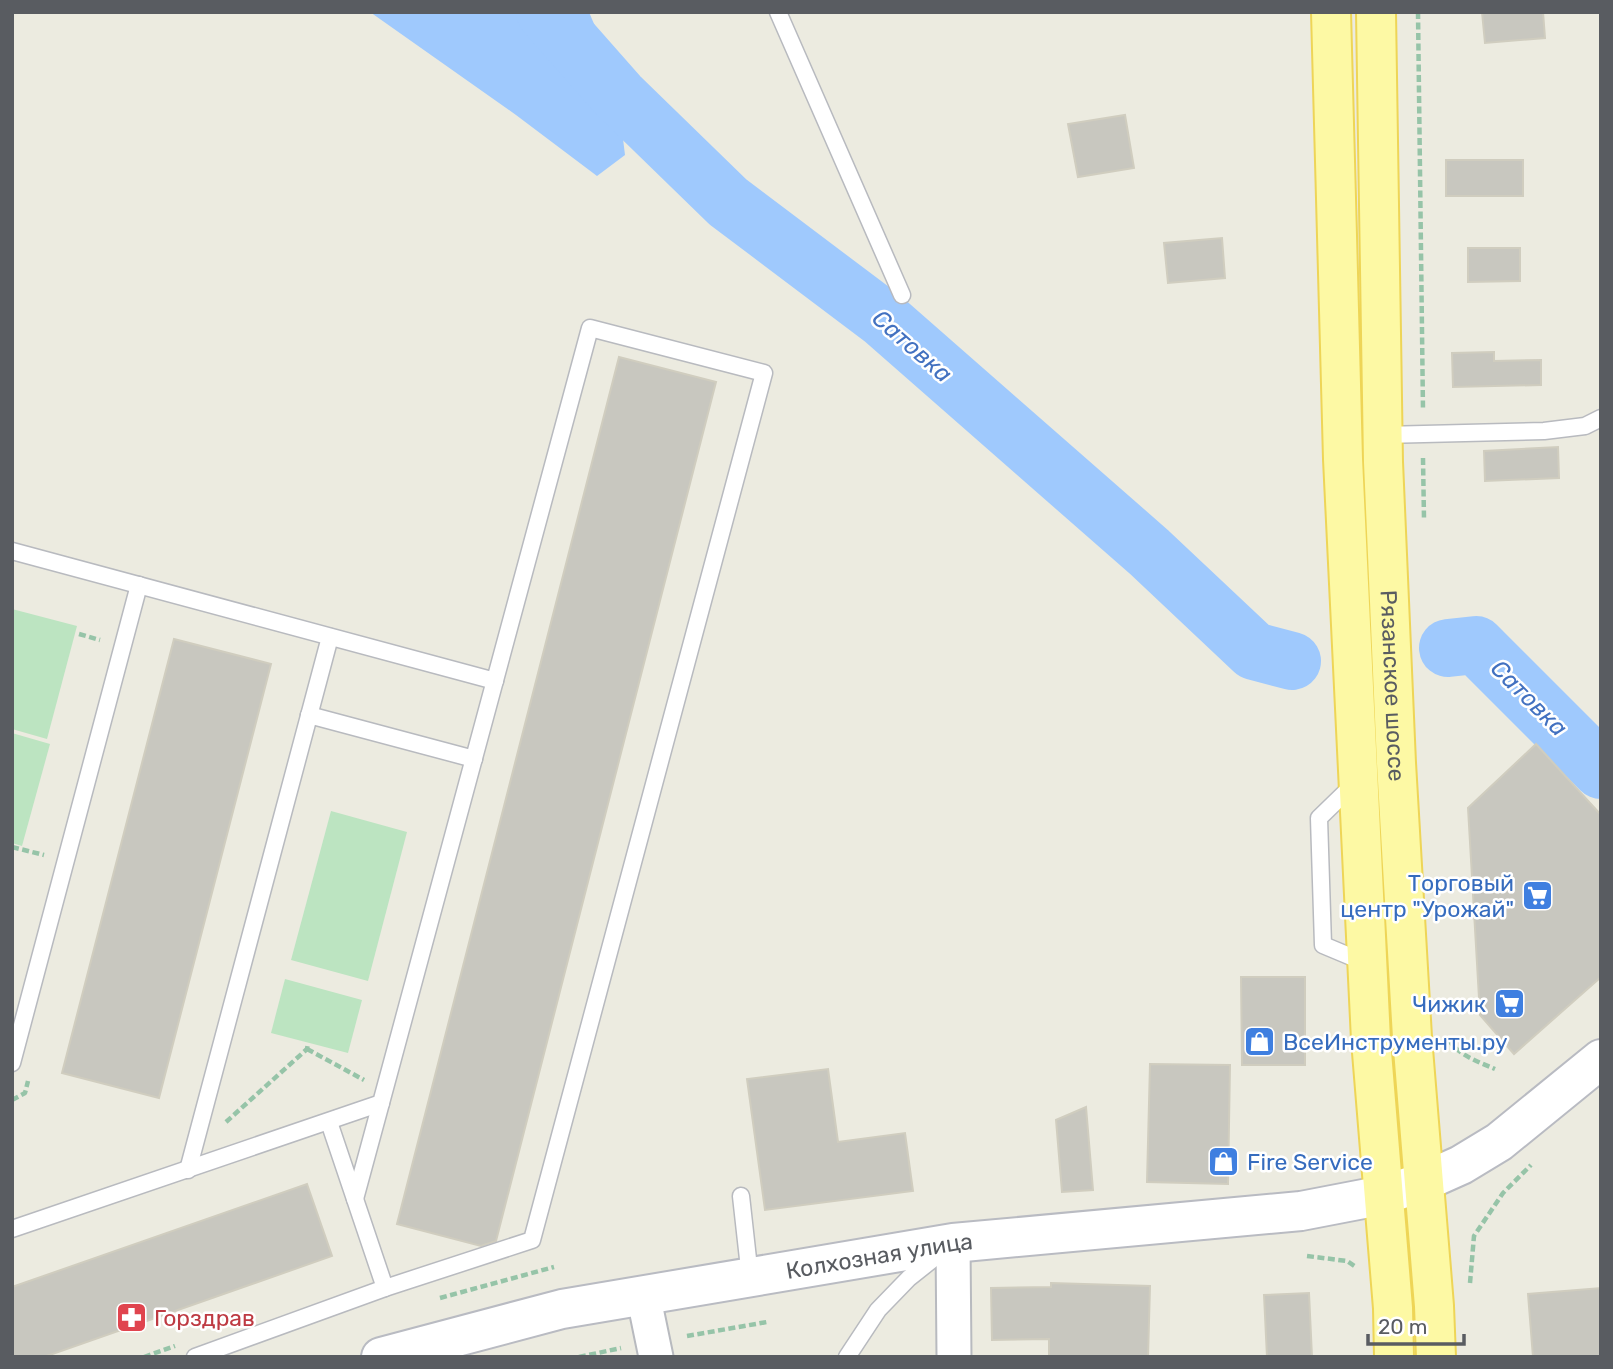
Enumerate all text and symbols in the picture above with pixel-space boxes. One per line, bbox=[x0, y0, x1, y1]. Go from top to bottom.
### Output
water label: Сатовка bbox=[866, 304, 958, 388]
street label: Рязанское шоссе bbox=[1375, 589, 1411, 782]
water label: Сатовка bbox=[1485, 654, 1573, 742]
place label: Торговый центр "Урожай" bbox=[1340, 869, 1514, 923]
supermarket icon: Торговый центр "Урожай" bbox=[1520, 879, 1554, 913]
supermarket icon: Чижик bbox=[1492, 987, 1526, 1021]
place label: Чижик bbox=[1412, 990, 1486, 1018]
shop icon: ВсеИнструменты.ру bbox=[1243, 1025, 1277, 1059]
place label: ВсеИнструменты.ру bbox=[1283, 1028, 1508, 1056]
shop icon: Fire Service bbox=[1207, 1145, 1241, 1179]
place label: Fire Service bbox=[1247, 1148, 1373, 1176]
street label: Колхозная улица bbox=[784, 1227, 974, 1285]
pharmacy icon: Горздрав bbox=[114, 1301, 148, 1335]
scale bar bbox=[1368, 1302, 1464, 1346]
place label: Горздрав bbox=[154, 1304, 255, 1332]
text: 20 m bbox=[1378, 1314, 1427, 1339]

